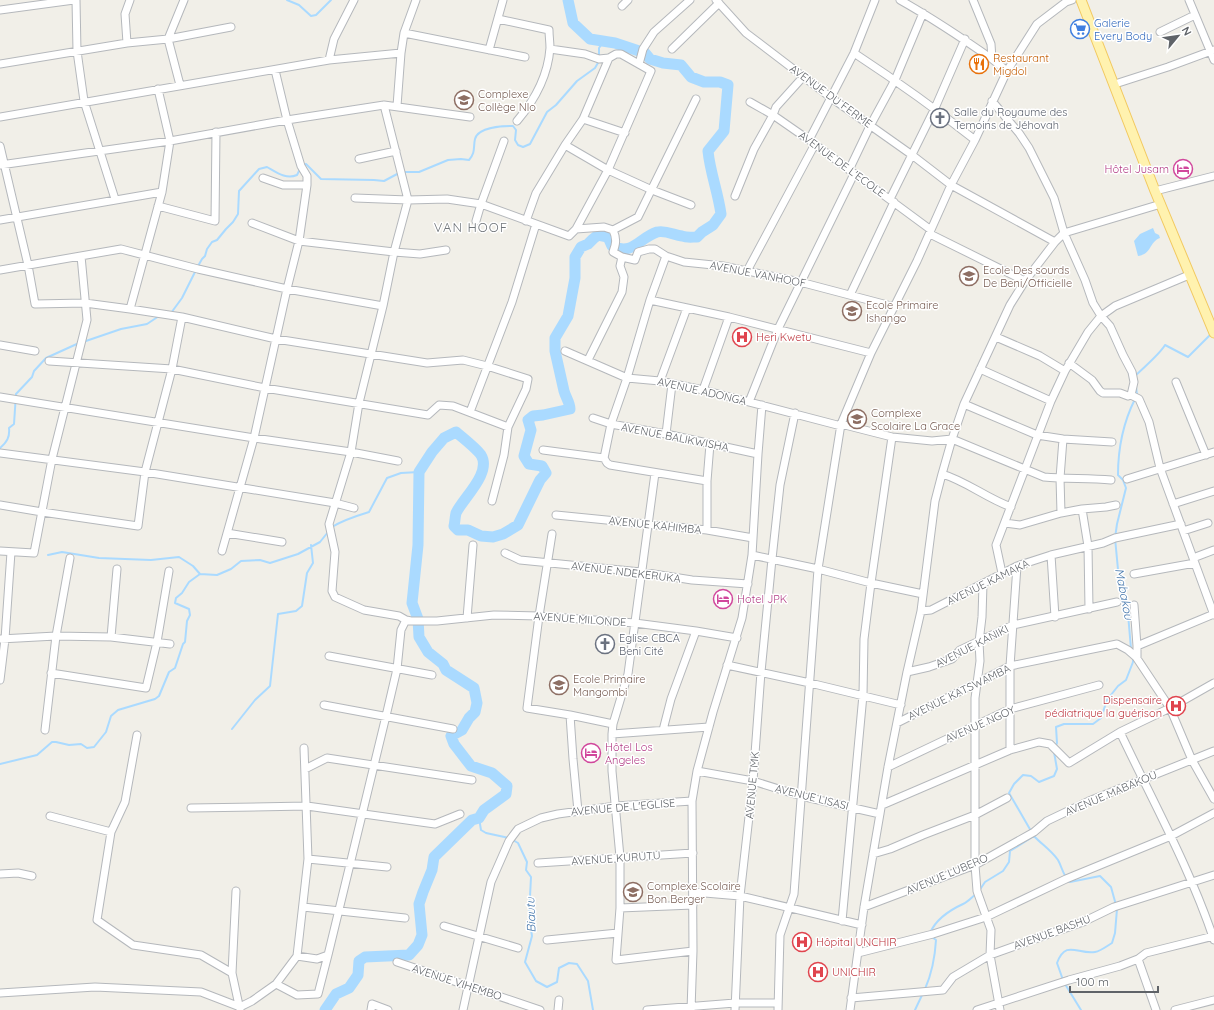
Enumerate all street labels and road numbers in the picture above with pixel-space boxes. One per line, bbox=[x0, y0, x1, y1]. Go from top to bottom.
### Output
street label: AVENUE DU FERME bbox=[787, 61, 875, 131]
street label: AVENUE DE L'ECOLE bbox=[796, 128, 888, 200]
street label: AVENUE VANHOOF bbox=[709, 258, 807, 290]
street label: AVENUE ADONGA bbox=[656, 374, 748, 408]
street label: AVENUE BALIKWISHA bbox=[620, 420, 730, 454]
street label: AVENUE KAHIMBA bbox=[608, 513, 702, 537]
street label: AVENUE KAMAKA bbox=[944, 556, 1032, 608]
street label: AVENUE NDEKERUKA bbox=[570, 558, 682, 586]
street label: AVENUE MILONDE bbox=[533, 609, 627, 629]
street label: AVENUE KANIKI bbox=[933, 622, 1011, 670]
street label: AVENUE KATSWAMBA bbox=[905, 661, 1013, 723]
street label: AVENUE NGOY bbox=[943, 702, 1017, 746]
street label: AVENUE TMK bbox=[742, 751, 762, 819]
street label: AVENUE MABAKOU bbox=[1063, 767, 1159, 819]
street label: AVENUE LISASI bbox=[774, 781, 850, 813]
street label: AVENUE DE L'EGLISE bbox=[570, 795, 676, 819]
street label: AVENUE KURUTU bbox=[571, 848, 661, 868]
street label: AVENUE LUBERO bbox=[904, 850, 990, 898]
street label: AVENUE BASHU bbox=[1012, 912, 1092, 952]
street label: AVENUE VIHEMBO bbox=[410, 961, 504, 1003]

